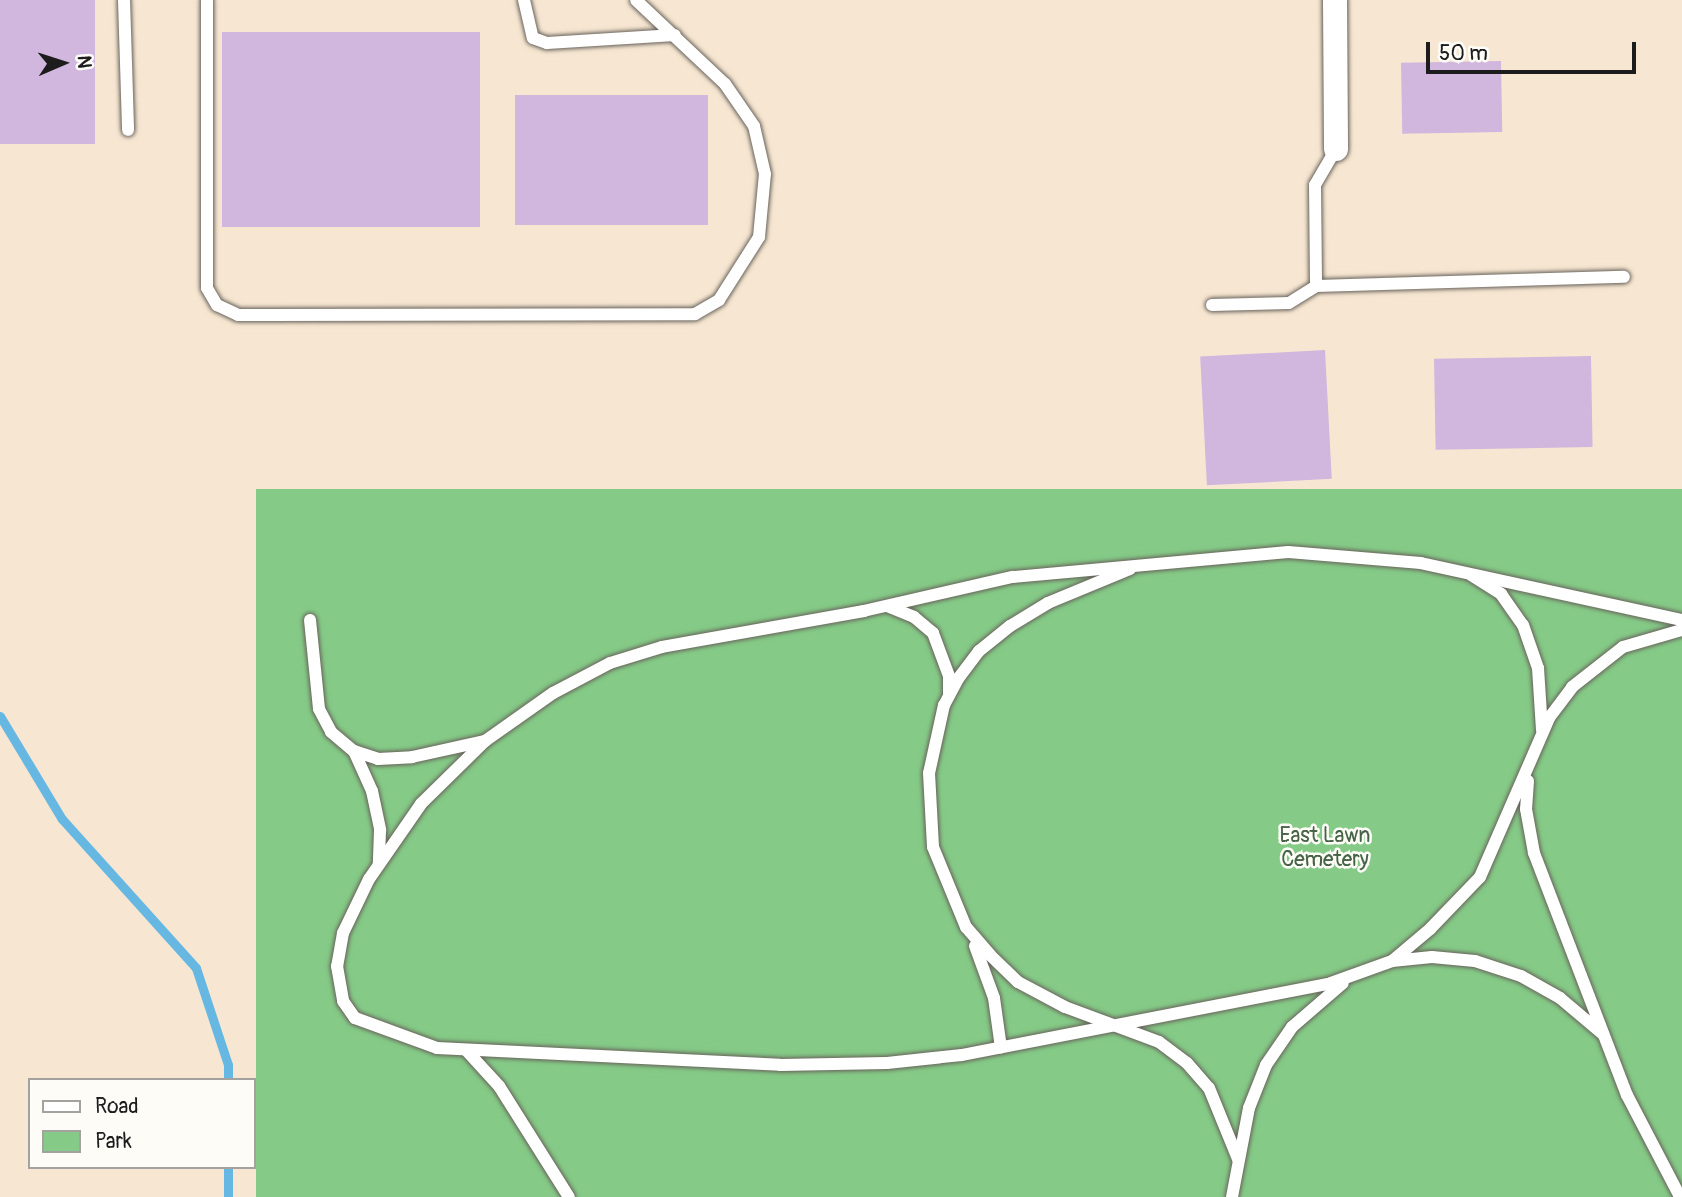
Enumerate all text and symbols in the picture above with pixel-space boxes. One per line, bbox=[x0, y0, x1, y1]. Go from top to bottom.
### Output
north arrow bbox=[28, 28, 98, 98]
scale bar bbox=[1430, 28, 1640, 72]
text: 50 m bbox=[1439, 40, 1488, 67]
text: N bbox=[72, 55, 96, 69]
park label: East Lawn Cemetery bbox=[1280, 823, 1370, 873]
legend bbox=[28, 1078, 256, 1169]
text: Road bbox=[95, 1093, 139, 1120]
text: Park bbox=[95, 1128, 132, 1155]

